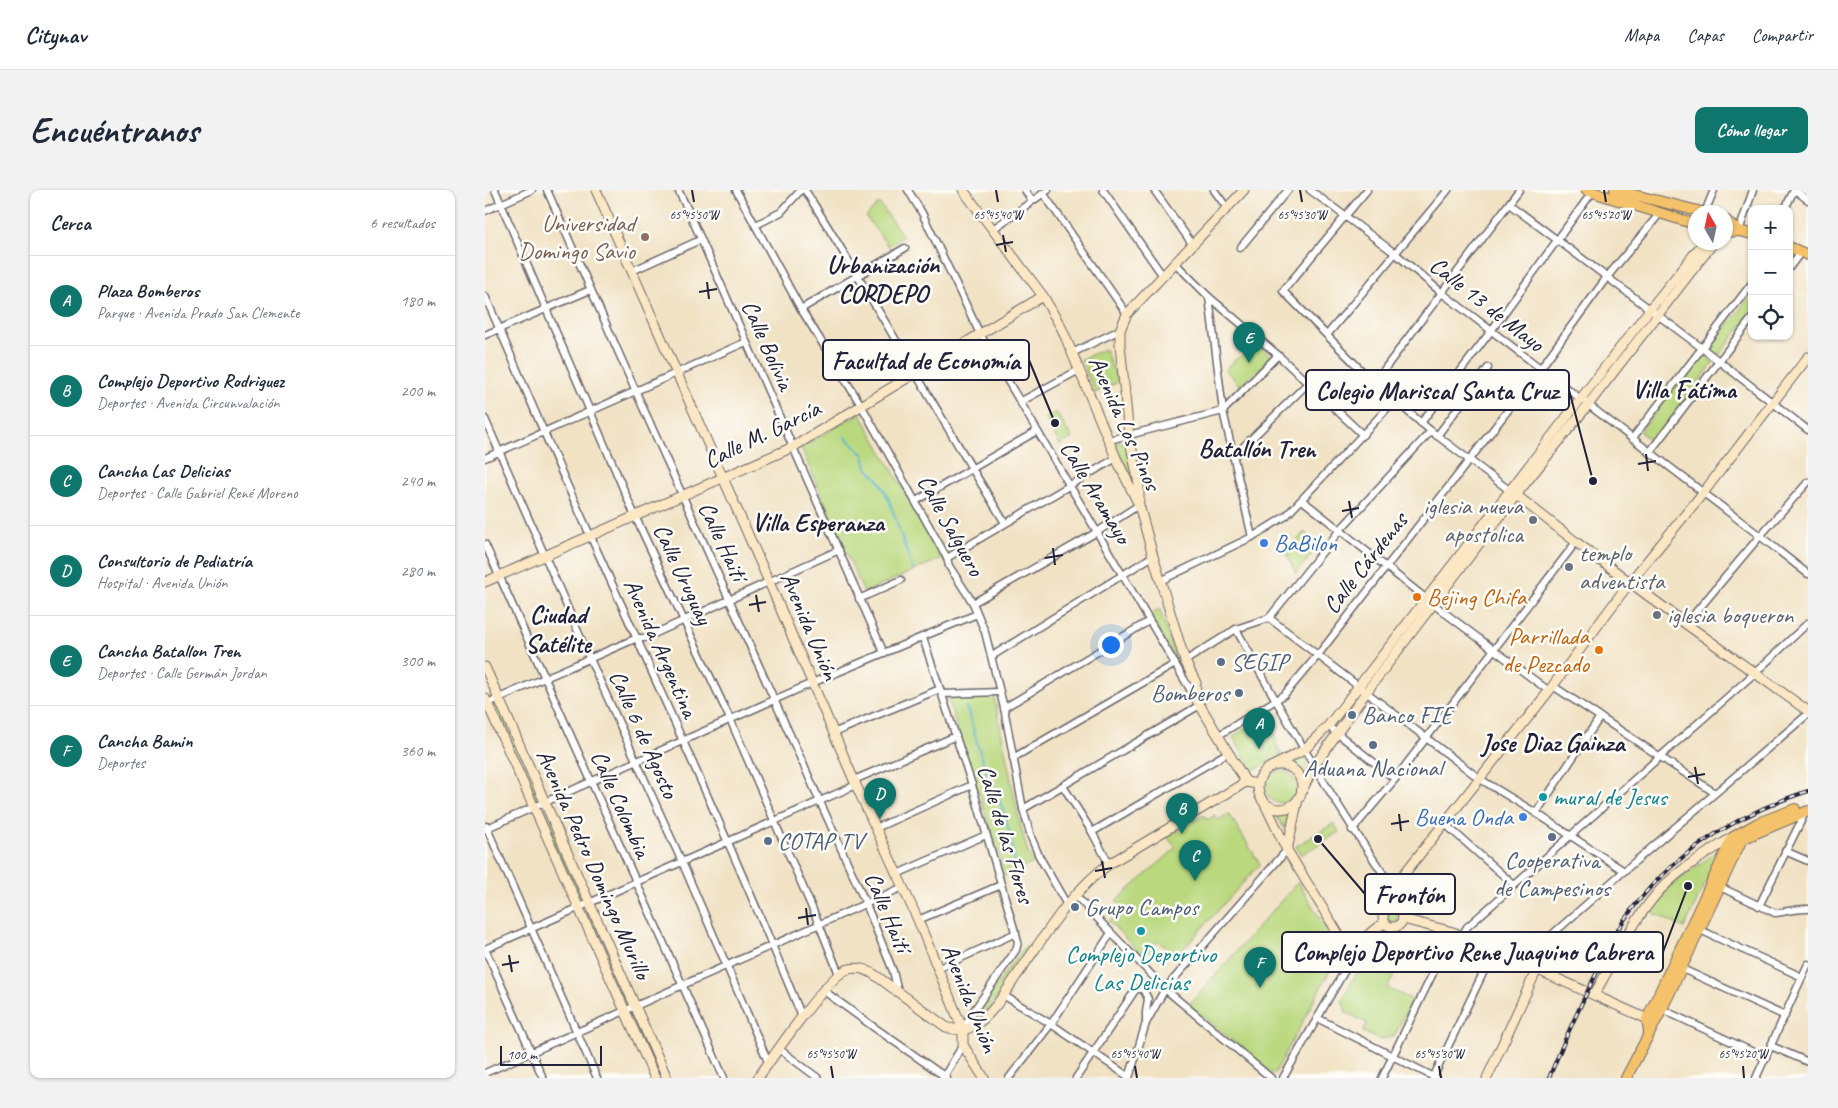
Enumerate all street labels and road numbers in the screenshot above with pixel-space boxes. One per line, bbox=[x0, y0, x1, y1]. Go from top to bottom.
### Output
street label: Calle 13 de Mayo bbox=[1424, 250, 1552, 359]
street label: Calle Bolivia bbox=[735, 295, 802, 397]
street label: Avenida Los Pinos bbox=[1082, 351, 1169, 497]
street label: Calle M. García bbox=[699, 392, 826, 475]
street label: Calle Aramayo bbox=[1054, 435, 1140, 551]
street label: Calle Salguero bbox=[911, 469, 992, 582]
street label: Calle Haití bbox=[692, 497, 756, 589]
street label: Calle Cárdenas bbox=[1316, 504, 1416, 620]
street label: Calle Uruguay bbox=[647, 519, 720, 631]
street label: Avenida Unión bbox=[774, 568, 847, 686]
street label: Avenida Argentina bbox=[617, 574, 706, 724]
street label: Calle 6 de Agosto bbox=[602, 665, 686, 804]
street label: Avenida Pedro Domingo Murillo bbox=[530, 744, 659, 986]
street label: Calle Colombia bbox=[584, 746, 659, 864]
street label: Calle de las Flores bbox=[971, 761, 1042, 909]
street label: Calle Haití bbox=[858, 868, 920, 961]
street label: Avenida Unión bbox=[935, 939, 1006, 1058]

